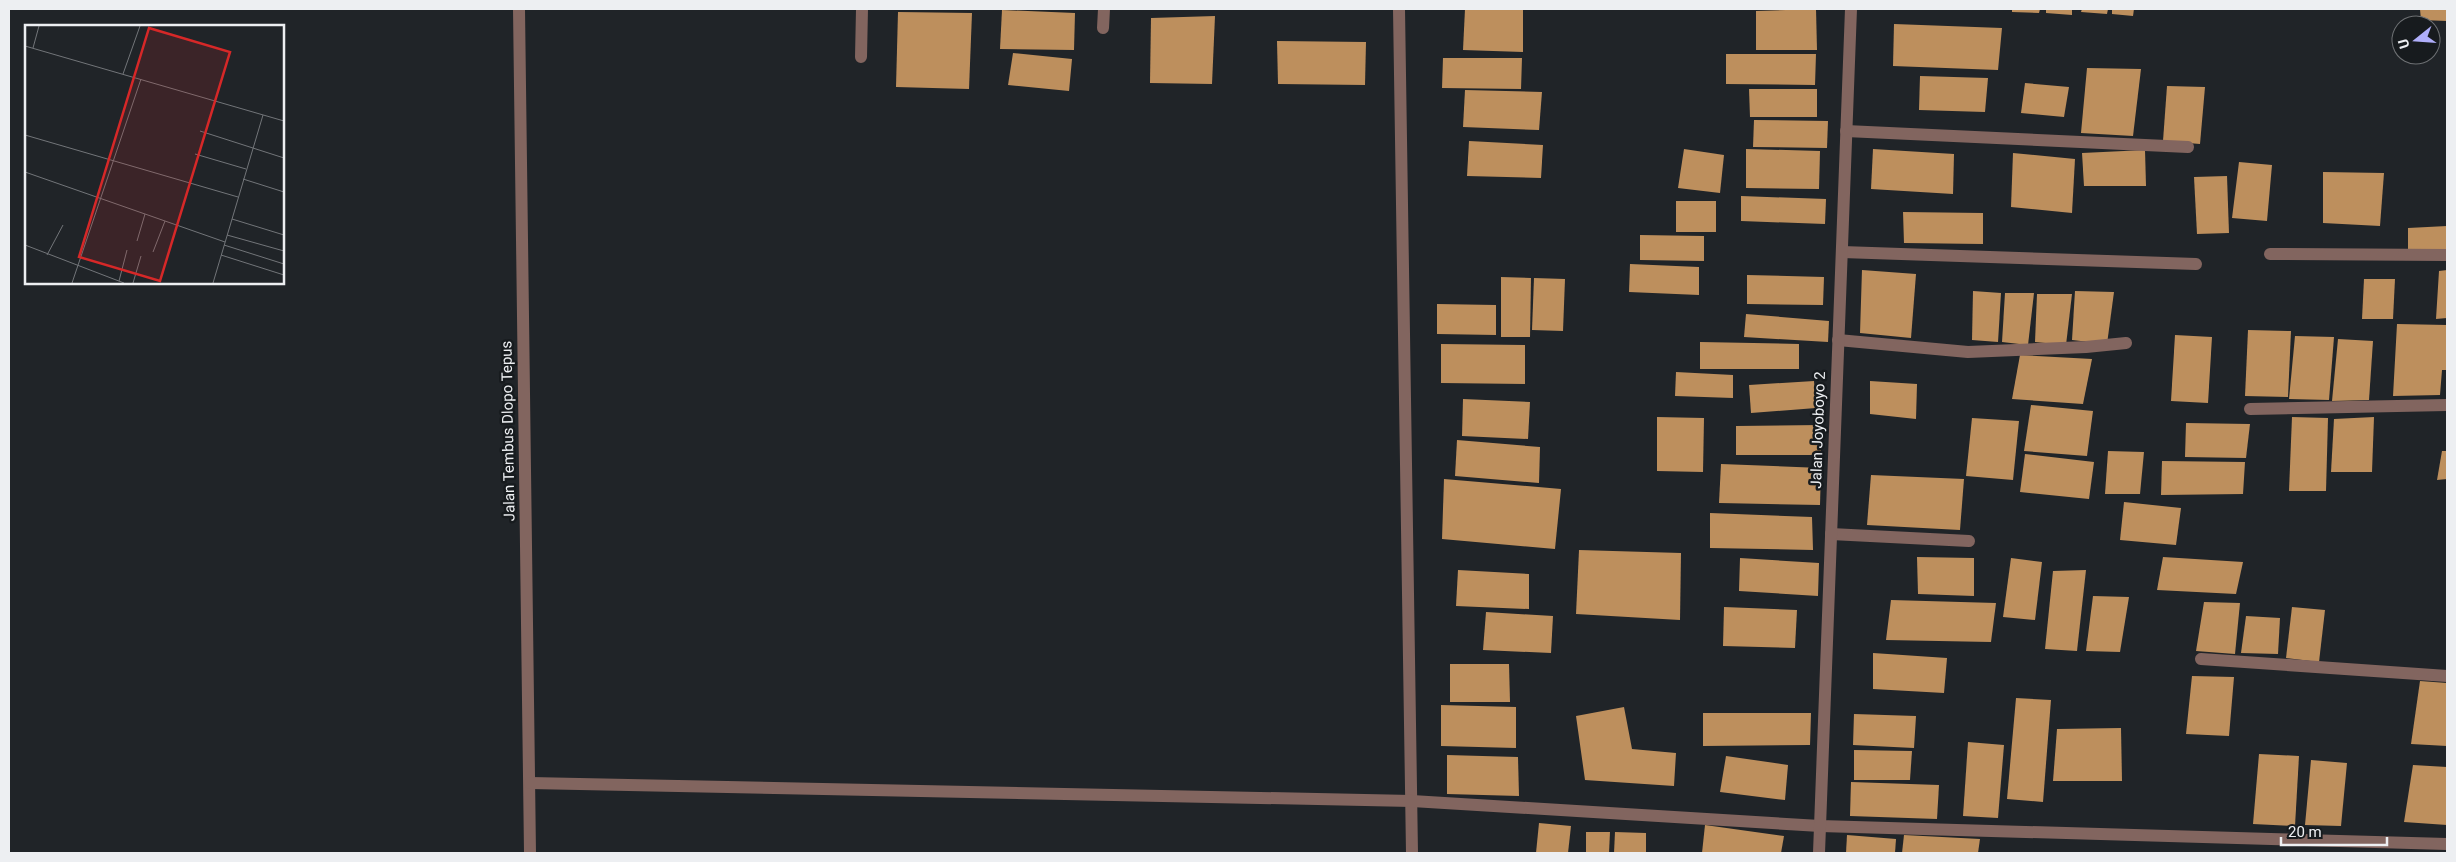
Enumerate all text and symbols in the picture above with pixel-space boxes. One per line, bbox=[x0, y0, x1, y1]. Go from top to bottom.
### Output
north arrow bbox=[2391, 15, 2441, 65]
inset map bbox=[25, 25, 284, 284]
text: U bbox=[2395, 37, 2413, 51]
street label: Jalan Tembus Dlopo Tepus bbox=[497, 341, 519, 521]
street label: Jalan Joyoboyo 2 bbox=[1807, 371, 1829, 489]
scale bar bbox=[2281, 814, 2387, 846]
text: 20 m bbox=[2288, 823, 2322, 841]

